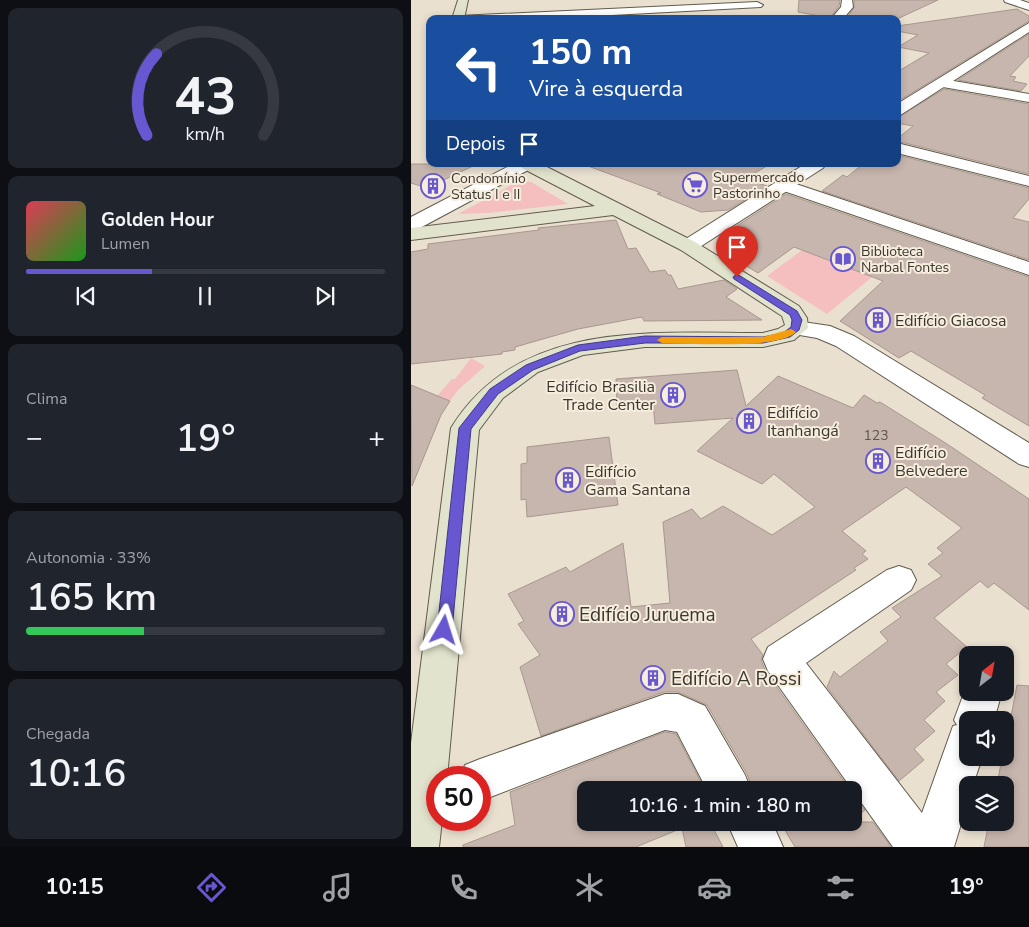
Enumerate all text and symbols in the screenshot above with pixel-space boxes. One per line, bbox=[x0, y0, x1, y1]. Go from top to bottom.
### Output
text: 150 m bbox=[529, 29, 632, 76]
icon: left bbox=[446, 35, 511, 100]
text: 43 bbox=[174, 61, 237, 132]
text: Vire à esquerda bbox=[529, 74, 683, 104]
text: km/h bbox=[186, 122, 225, 146]
icon: arrive bbox=[515, 130, 543, 158]
text: Depois bbox=[446, 131, 505, 157]
place label: Supermercado Pastorinho bbox=[713, 168, 804, 203]
place label: Condomínio Status I e II bbox=[451, 169, 526, 204]
supermarket icon: Supermercado Pastorinho bbox=[682, 172, 708, 198]
building icon: Condomínio Status I e II bbox=[420, 173, 446, 199]
text: Golden Hour bbox=[101, 207, 214, 233]
pin bbox=[716, 226, 758, 277]
text: Lumen bbox=[101, 233, 150, 255]
icon: arrive bbox=[723, 233, 751, 261]
place label: Biblioteca Narbal Fontes bbox=[861, 242, 950, 277]
library icon: Biblioteca Narbal Fontes bbox=[830, 246, 856, 272]
icon: previous bbox=[72, 282, 100, 310]
icon: pause bbox=[191, 282, 219, 310]
icon: next bbox=[311, 282, 339, 310]
building icon: Edifício Giacosa bbox=[865, 307, 891, 333]
place label: Edifício Giacosa bbox=[895, 310, 1007, 332]
place label: Edifício Brasilia Trade Center bbox=[546, 376, 655, 416]
building icon: Edifício Brasilia Trade Center bbox=[660, 382, 686, 408]
text: Clima bbox=[26, 388, 67, 410]
place label: Edifício Itanhangá bbox=[767, 402, 839, 442]
building icon: Edifício Itanhangá bbox=[736, 408, 762, 434]
text: 19° bbox=[176, 413, 235, 464]
text: − bbox=[26, 419, 43, 457]
text: + bbox=[368, 419, 385, 457]
house number: 123 bbox=[863, 426, 889, 445]
place label: Edifício Belvedere bbox=[895, 442, 968, 482]
building icon: Edifício Belvedere bbox=[865, 448, 891, 474]
place label: Edifício Gama Santana bbox=[585, 461, 690, 501]
building icon: Edifício Gama Santana bbox=[555, 467, 581, 493]
text: Autonomia · 33% bbox=[26, 547, 151, 569]
text: 165 km bbox=[26, 572, 157, 623]
building icon: Edifício Juruema bbox=[549, 601, 575, 627]
place label: Edifício Juruema bbox=[579, 602, 716, 628]
position arrow bbox=[417, 603, 469, 655]
north arrow bbox=[959, 646, 1013, 701]
map controls bbox=[959, 646, 1014, 831]
building icon: Edifício A Rossi bbox=[640, 665, 666, 691]
place label: Edifício A Rossi bbox=[671, 666, 801, 692]
button: sound bbox=[959, 711, 1014, 766]
text: Chegada bbox=[26, 723, 90, 745]
text: 10:16 bbox=[26, 748, 126, 799]
speed limit sign: 50 bbox=[426, 766, 491, 831]
button: layers bbox=[959, 776, 1014, 831]
text: 10:16 · 1 min · 180 m bbox=[628, 793, 811, 819]
icon: directions bbox=[194, 870, 229, 905]
icon: music bbox=[320, 870, 355, 905]
icon: phone bbox=[446, 870, 481, 905]
icon: climate bbox=[572, 870, 607, 905]
icon: car bbox=[697, 870, 732, 905]
icon: filters bbox=[823, 870, 858, 905]
text: 10:15 bbox=[45, 872, 104, 902]
text: 19° bbox=[949, 872, 984, 902]

